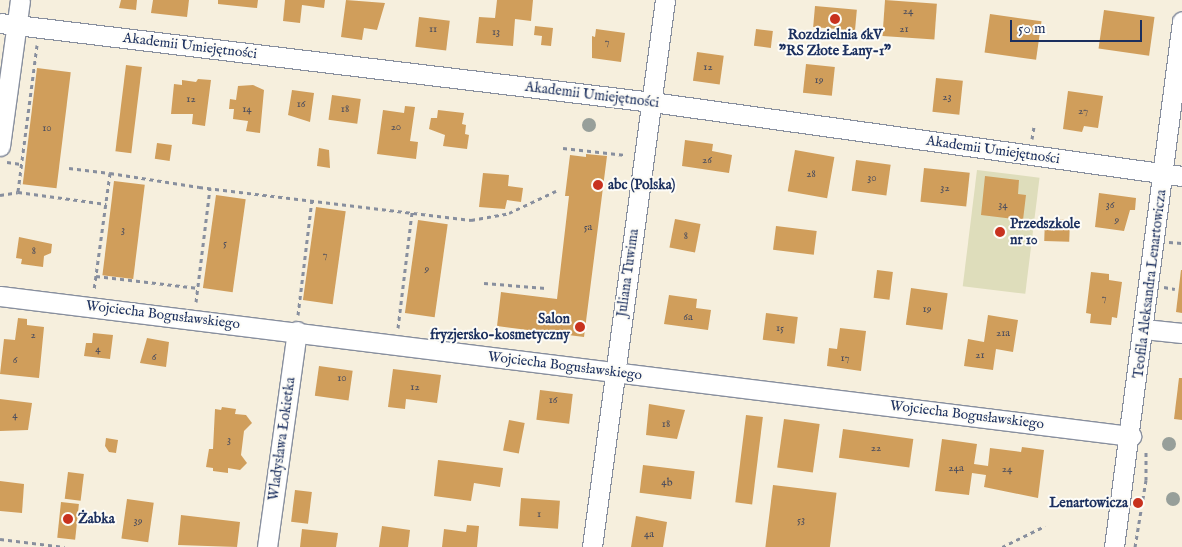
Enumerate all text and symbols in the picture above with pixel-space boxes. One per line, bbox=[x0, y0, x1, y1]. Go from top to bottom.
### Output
house number: 24 bbox=[903, 4, 913, 18]
scale bar bbox=[1012, 10, 1144, 42]
marker: Rozdzielnia 6kV "RS Złote Łany-1" bbox=[829, 13, 841, 25]
text: 50 m bbox=[1018, 19, 1046, 38]
house number: 11 bbox=[429, 22, 437, 36]
house number: 21 bbox=[899, 22, 909, 36]
house number: 13 bbox=[492, 25, 500, 39]
place label: Rozdzielnia 6kV "RS Złote Łany-1" bbox=[779, 27, 891, 59]
street label: Akademii Umiejętności bbox=[122, 29, 258, 63]
house number: 7 bbox=[604, 35, 610, 49]
house number: 12 bbox=[703, 60, 713, 74]
house number: 19 bbox=[815, 73, 823, 87]
street label: Akademii Umiejętności bbox=[524, 78, 660, 112]
house number: 23 bbox=[942, 90, 952, 104]
house number: 12 bbox=[186, 92, 196, 106]
house number: 16 bbox=[297, 97, 305, 111]
house number: 14 bbox=[242, 102, 252, 116]
house number: 18 bbox=[341, 102, 349, 116]
house number: 27 bbox=[1078, 104, 1088, 118]
house number: 20 bbox=[391, 120, 401, 134]
house number: 10 bbox=[42, 121, 52, 135]
street label: Akademii Umiejętności bbox=[925, 132, 1061, 168]
house number: 26 bbox=[702, 153, 712, 167]
house number: 28 bbox=[806, 167, 816, 181]
house number: 30 bbox=[867, 171, 877, 185]
place label: abc (Polska) bbox=[608, 177, 675, 193]
marker: abc (Polska) bbox=[592, 179, 604, 191]
house number: 32 bbox=[940, 181, 950, 195]
street label: Teofila Aleksandra Lenartowicza bbox=[1130, 189, 1170, 379]
house number: 34 bbox=[998, 198, 1008, 212]
house number: 36 bbox=[1106, 198, 1114, 212]
house number: 9 bbox=[1115, 213, 1119, 227]
place label: Przedszkole nr 10 bbox=[1010, 216, 1080, 248]
house number: 5a bbox=[584, 220, 592, 234]
house number: 3 bbox=[121, 223, 125, 237]
marker: Przedszkole nr 10 bbox=[994, 226, 1006, 238]
street label: Juliana Tuwima bbox=[613, 228, 643, 318]
house number: 8 bbox=[684, 229, 688, 243]
house number: 5 bbox=[223, 236, 227, 250]
house number: 8 bbox=[32, 244, 36, 258]
house number: 7 bbox=[322, 248, 328, 262]
house number: 9 bbox=[425, 262, 429, 276]
house number: 7 bbox=[1101, 291, 1107, 305]
street label: Wojciecha Bogusławskiego bbox=[85, 297, 241, 333]
house number: 19 bbox=[923, 302, 931, 316]
house number: 6a bbox=[683, 310, 693, 324]
place label: Salon fryzjersko-kosmetyczny bbox=[430, 311, 570, 344]
marker: Salon fryzjersko-kosmetyczny bbox=[574, 321, 586, 333]
house number: 15 bbox=[776, 321, 784, 335]
house number: 21a bbox=[996, 326, 1010, 340]
house number: 2 bbox=[30, 328, 36, 342]
house number: 4 bbox=[95, 342, 101, 356]
street label: Wojciecha Bogusławskiego bbox=[487, 348, 643, 384]
house number: 21 bbox=[975, 348, 985, 362]
house number: 6 bbox=[152, 350, 156, 364]
house number: 17 bbox=[840, 351, 850, 365]
house number: 6 bbox=[13, 353, 17, 367]
house number: 10 bbox=[337, 371, 347, 385]
street label: Wladysława Łokietka bbox=[265, 376, 299, 502]
house number: 12 bbox=[410, 380, 420, 394]
house number: 16 bbox=[549, 393, 557, 407]
street label: Wojciecha Bogusławskiego bbox=[889, 397, 1045, 433]
house number: 4 bbox=[12, 408, 18, 422]
house number: 18 bbox=[662, 417, 670, 431]
house number: 3 bbox=[227, 433, 231, 447]
house number: 22 bbox=[871, 441, 881, 455]
house number: 24a bbox=[948, 461, 964, 475]
house number: 24 bbox=[1002, 462, 1012, 476]
house number: 4b bbox=[661, 475, 673, 489]
place label: Lenartowicza bbox=[1049, 495, 1128, 511]
marker: Lenartowicza bbox=[1132, 497, 1144, 509]
house number: 1 bbox=[537, 507, 541, 521]
place label: Żabka bbox=[78, 511, 115, 527]
marker: Żabka bbox=[62, 513, 74, 525]
house number: 53 bbox=[797, 513, 805, 527]
house number: 39 bbox=[134, 514, 142, 528]
house number: 4a bbox=[644, 527, 654, 541]

